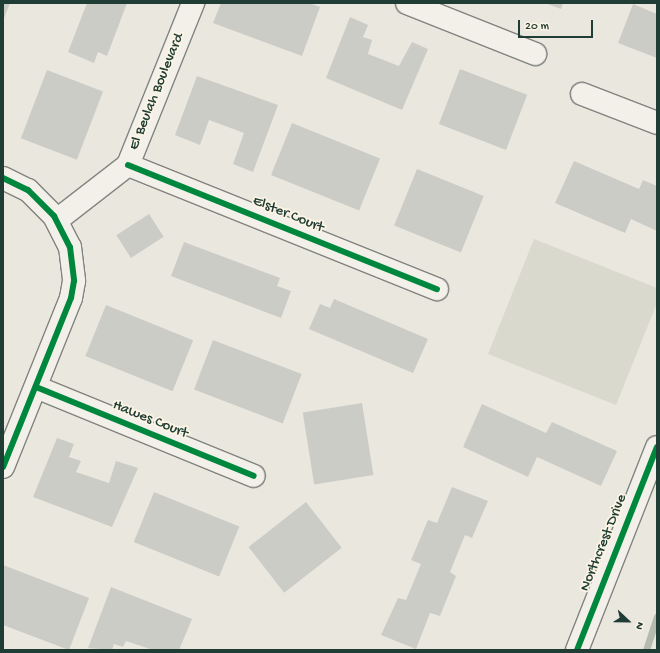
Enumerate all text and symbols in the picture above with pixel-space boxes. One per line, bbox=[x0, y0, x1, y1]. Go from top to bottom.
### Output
scale bar bbox=[520, 12, 595, 38]
text: 20 m bbox=[525, 20, 549, 34]
street label: El Beulah Boulevard bbox=[125, 31, 189, 153]
street label: Elster Court bbox=[250, 193, 326, 237]
street label: Hawes Court bbox=[110, 397, 190, 443]
street label: Northcrest Drive bbox=[576, 492, 632, 594]
north arrow bbox=[608, 601, 648, 641]
text: N bbox=[632, 620, 646, 631]

